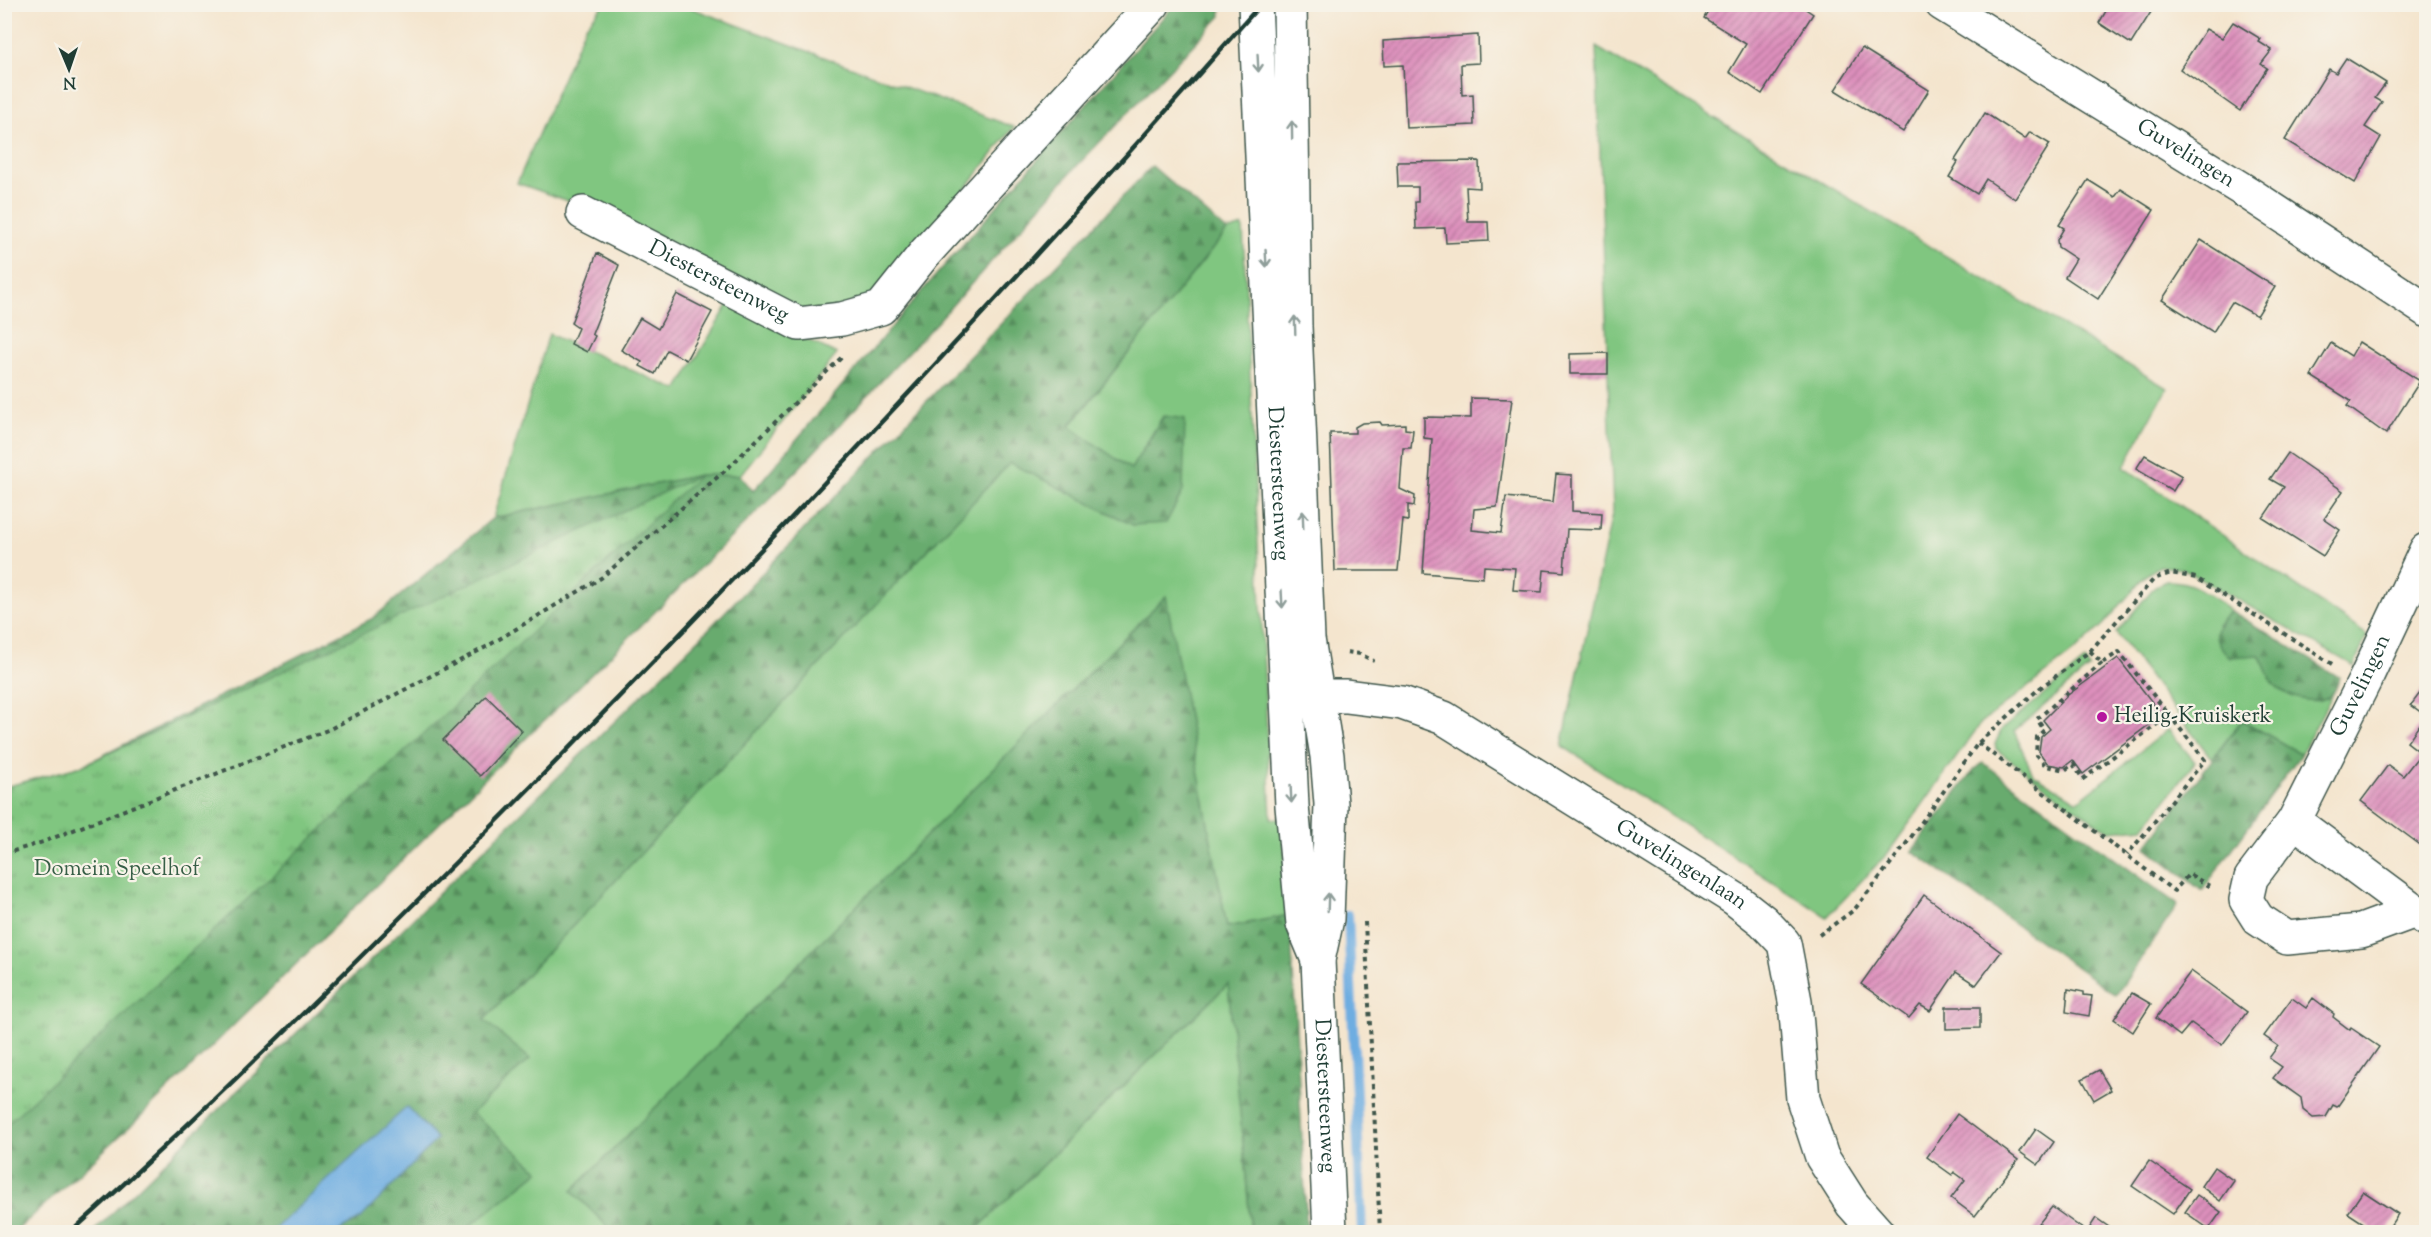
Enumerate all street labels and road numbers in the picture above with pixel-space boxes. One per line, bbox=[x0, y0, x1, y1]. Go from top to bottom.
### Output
street label: Guvelingen bbox=[2130, 112, 2241, 197]
street label: Diestersteenweg bbox=[642, 233, 794, 332]
street label: Diestersteenweg bbox=[1258, 406, 1297, 562]
street label: Guvelingen bbox=[2323, 629, 2400, 743]
street label: Guvelingenlaan bbox=[1609, 812, 1754, 919]
street label: Diestersteenweg bbox=[1305, 1018, 1343, 1174]

